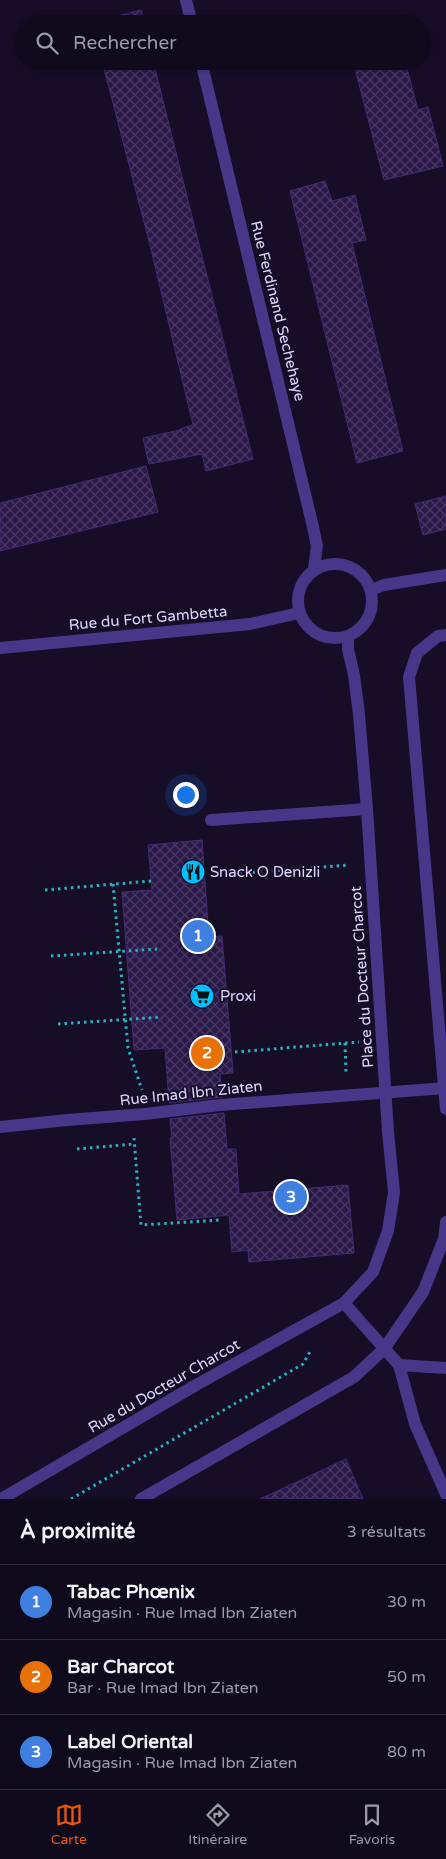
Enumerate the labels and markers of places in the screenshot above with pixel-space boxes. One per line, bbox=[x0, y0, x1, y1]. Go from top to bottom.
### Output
restaurant icon: Snack O Denizli bbox=[180, 859, 206, 885]
place label: Snack O Denizli bbox=[210, 863, 320, 881]
pin: 1 bbox=[182, 917, 214, 955]
supermarket icon: Proxi bbox=[189, 983, 215, 1009]
place label: Proxi bbox=[220, 987, 256, 1005]
pin: 2 bbox=[191, 1034, 223, 1072]
pin: 3 bbox=[275, 1178, 307, 1216]

